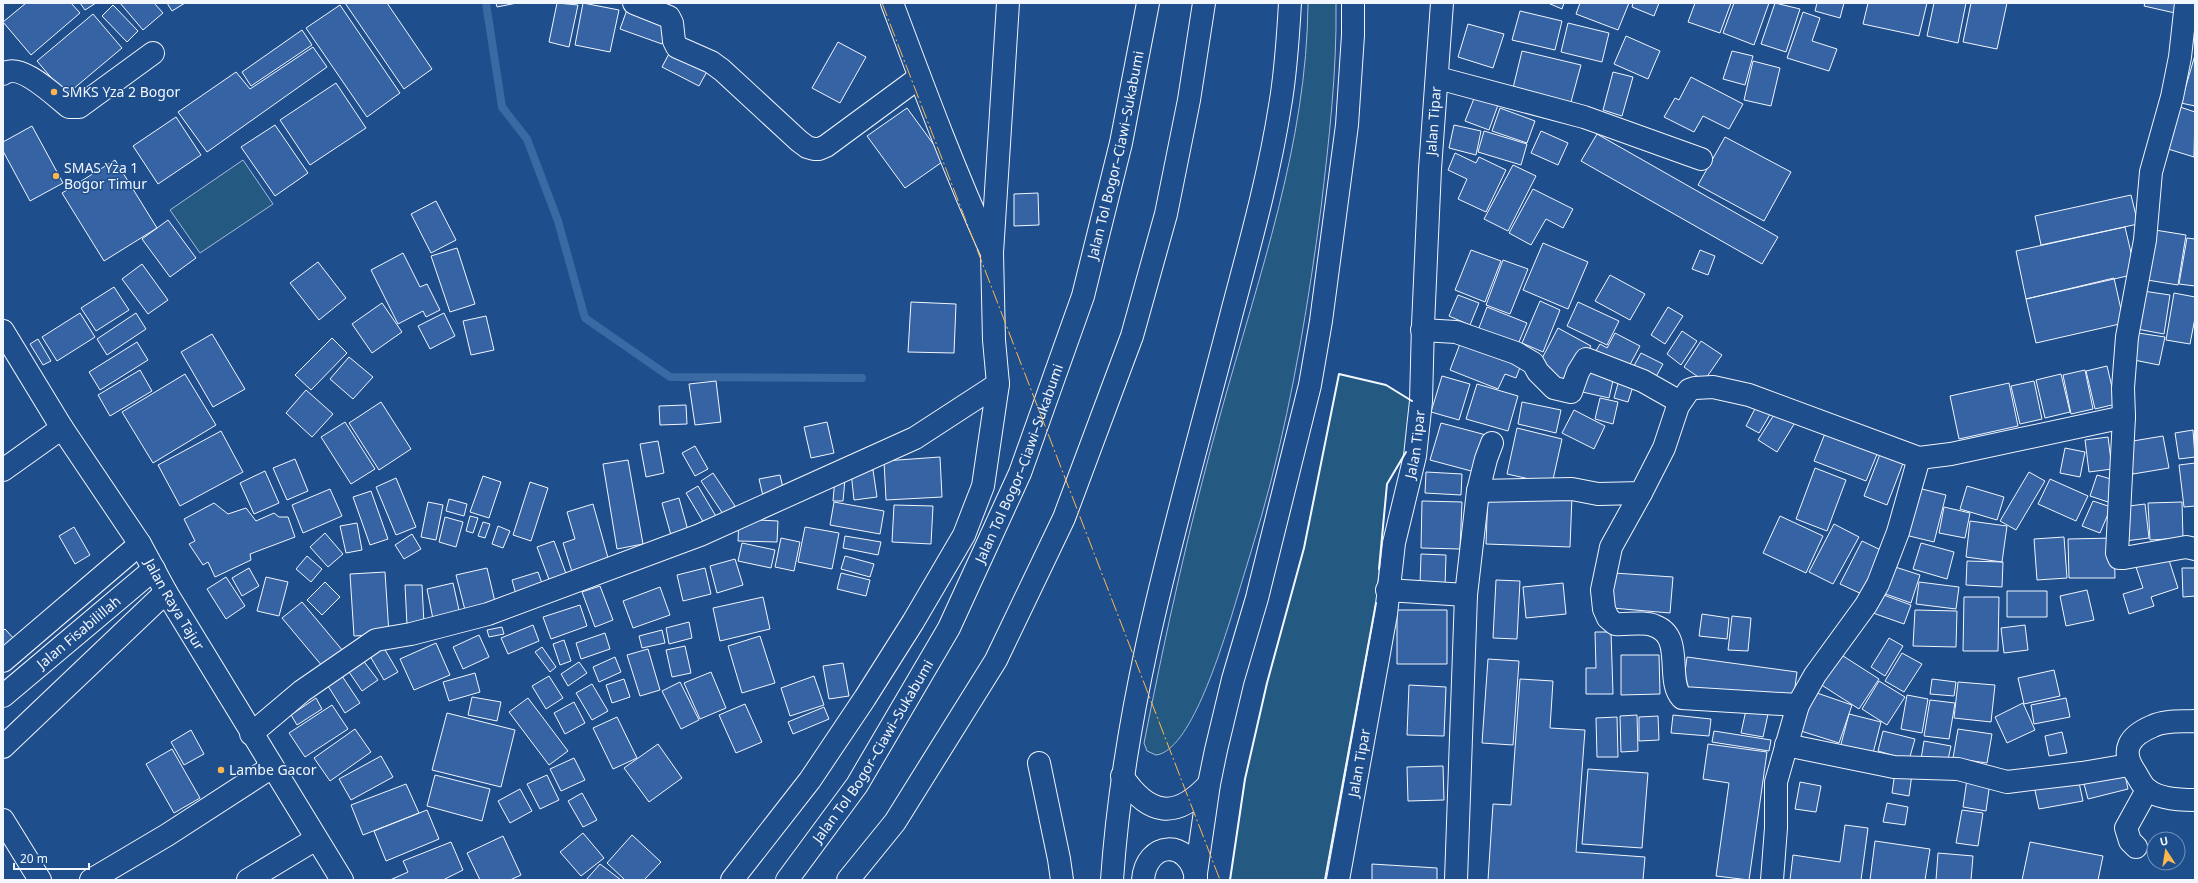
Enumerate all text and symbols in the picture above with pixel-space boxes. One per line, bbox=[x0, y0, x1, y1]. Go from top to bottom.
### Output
street label: Jalan Tol Bogor–Ciawi–Sukabumi bbox=[1082, 49, 1148, 263]
place label: SMKS Yza 2 Bogor bbox=[62, 82, 180, 101]
street label: Jalan Tipar bbox=[1421, 85, 1445, 158]
marker: SMKS Yza 2 Bogor bbox=[49, 87, 59, 97]
place label: SMAS Yza 1 Bogor Timur bbox=[64, 158, 147, 193]
marker: SMAS Yza 1 Bogor Timur bbox=[51, 171, 61, 181]
street label: Jalan Tol Bogor–Ciawi–Sukabumi bbox=[969, 361, 1067, 568]
street label: Jalan Tipar bbox=[1399, 409, 1429, 482]
street label: Jalan Raya Tajur bbox=[140, 553, 209, 654]
street label: Jalan Fisabilillah bbox=[31, 591, 124, 674]
street label: Jalan Tol Bogor–Ciawi–Sukabumi bbox=[806, 656, 937, 848]
street label: Jalan Tipar bbox=[1343, 727, 1374, 800]
place label: Lambe Gacor bbox=[229, 760, 317, 779]
marker: Lambe Gacor bbox=[216, 765, 226, 775]
north arrow bbox=[2146, 831, 2186, 871]
text: U bbox=[2158, 833, 2169, 849]
scale bar bbox=[14, 845, 89, 871]
text: 20 m bbox=[20, 850, 48, 867]

